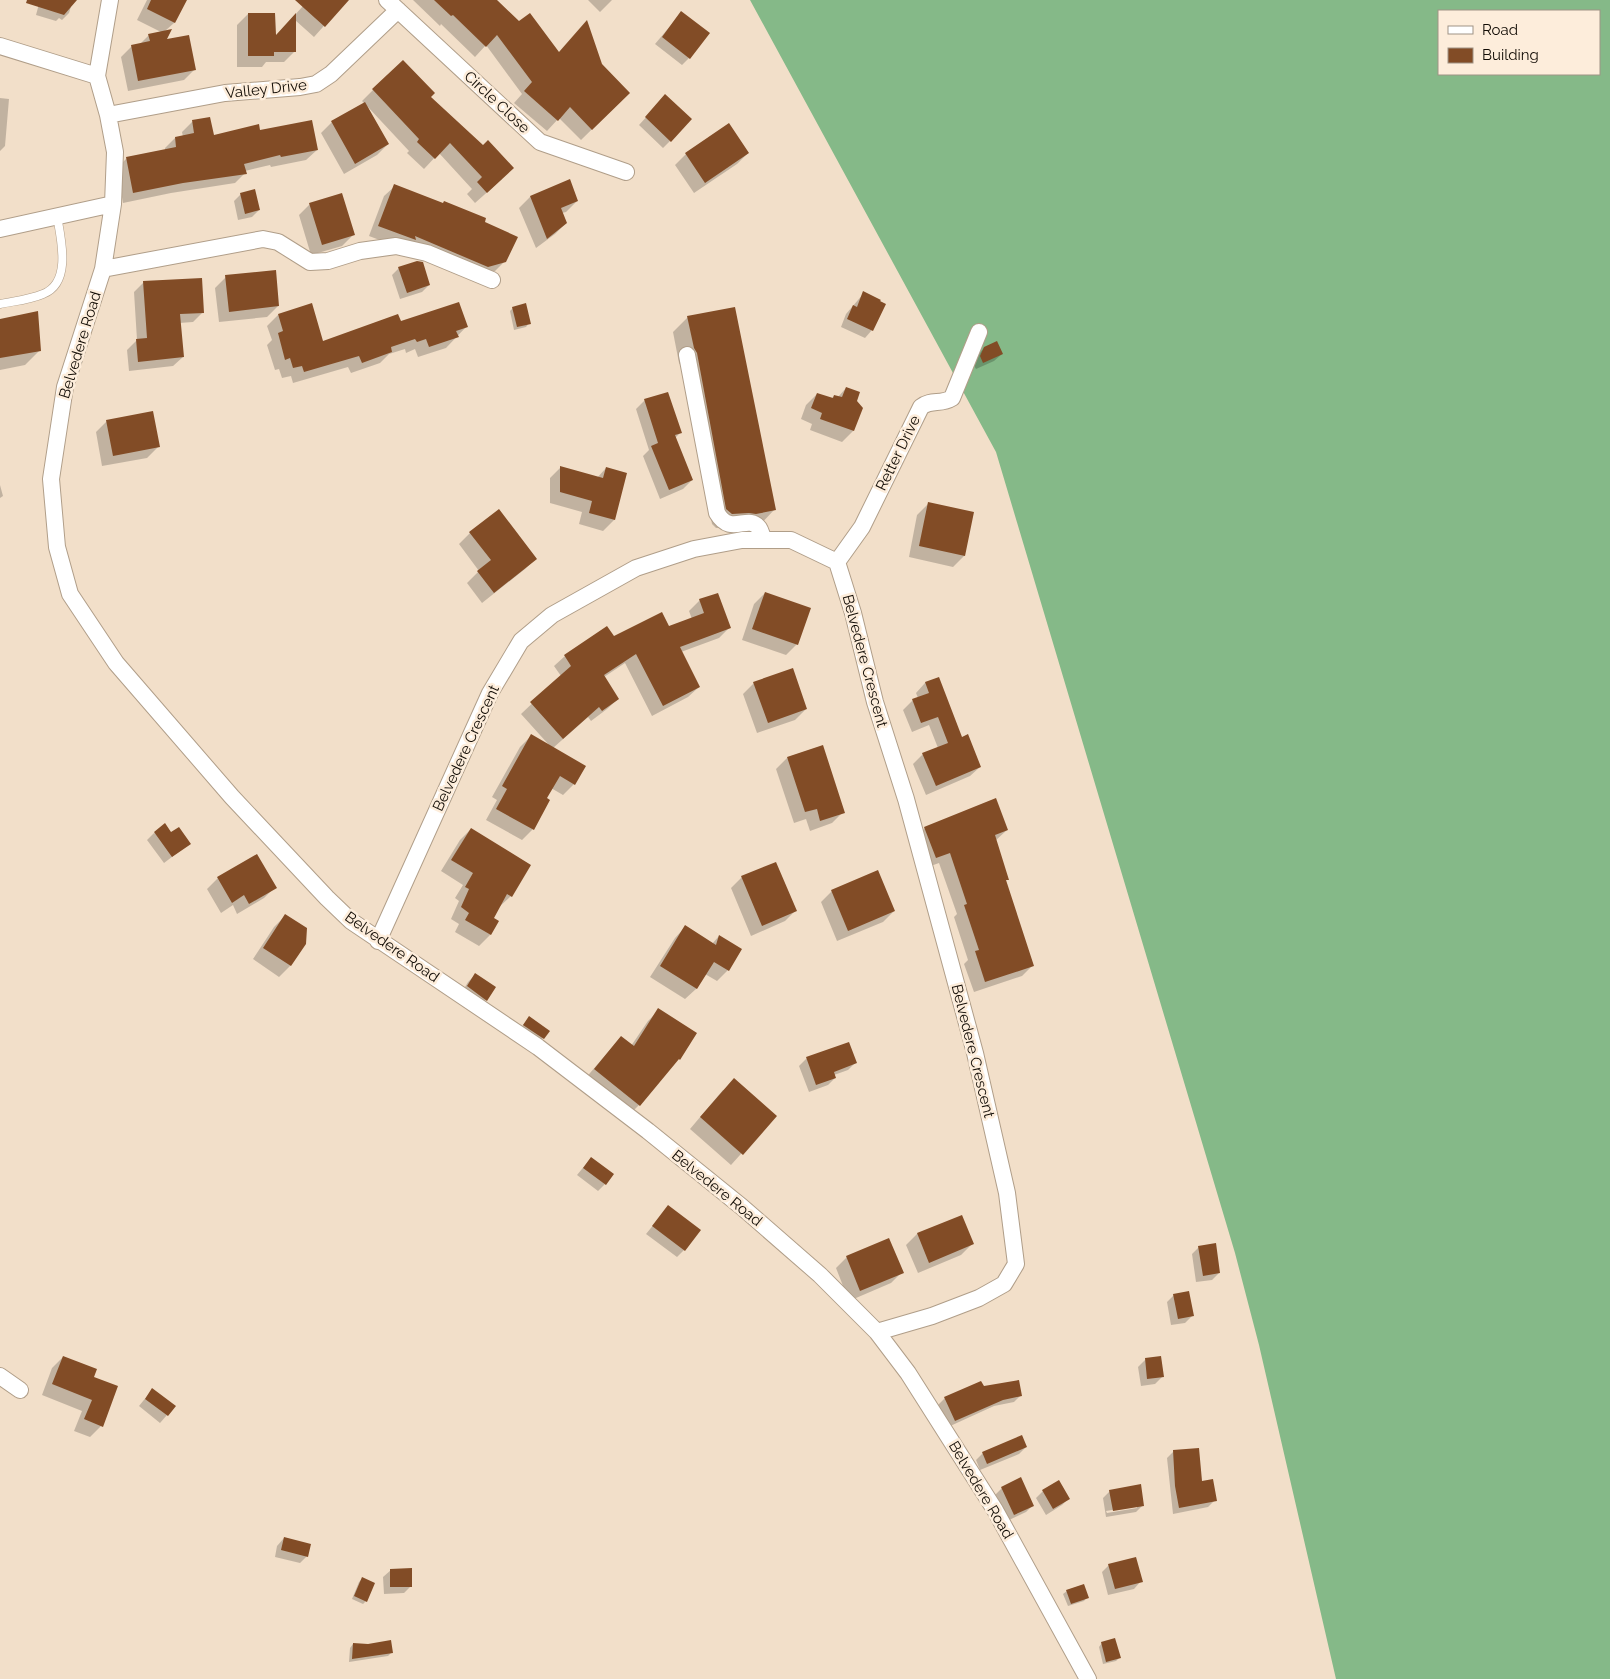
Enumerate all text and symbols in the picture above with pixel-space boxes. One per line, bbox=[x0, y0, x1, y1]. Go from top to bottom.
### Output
legend bbox=[1438, 10, 1600, 75]
text: Road bbox=[1482, 21, 1518, 39]
text: Building bbox=[1482, 46, 1539, 64]
street label: Circle Close bbox=[461, 67, 534, 137]
street label: Valley Drive bbox=[224, 76, 308, 102]
street label: Belvedere Road bbox=[55, 289, 105, 401]
street label: Retter Drive bbox=[872, 412, 924, 494]
street label: Belvedere Crescent bbox=[839, 593, 891, 729]
street label: Belvedere Crescent bbox=[429, 682, 503, 814]
street label: Belvedere Road bbox=[341, 908, 443, 986]
street label: Belvedere Crescent bbox=[948, 982, 998, 1120]
street label: Belvedere Road bbox=[668, 1146, 766, 1230]
street label: Belvedere Road bbox=[945, 1438, 1017, 1542]

